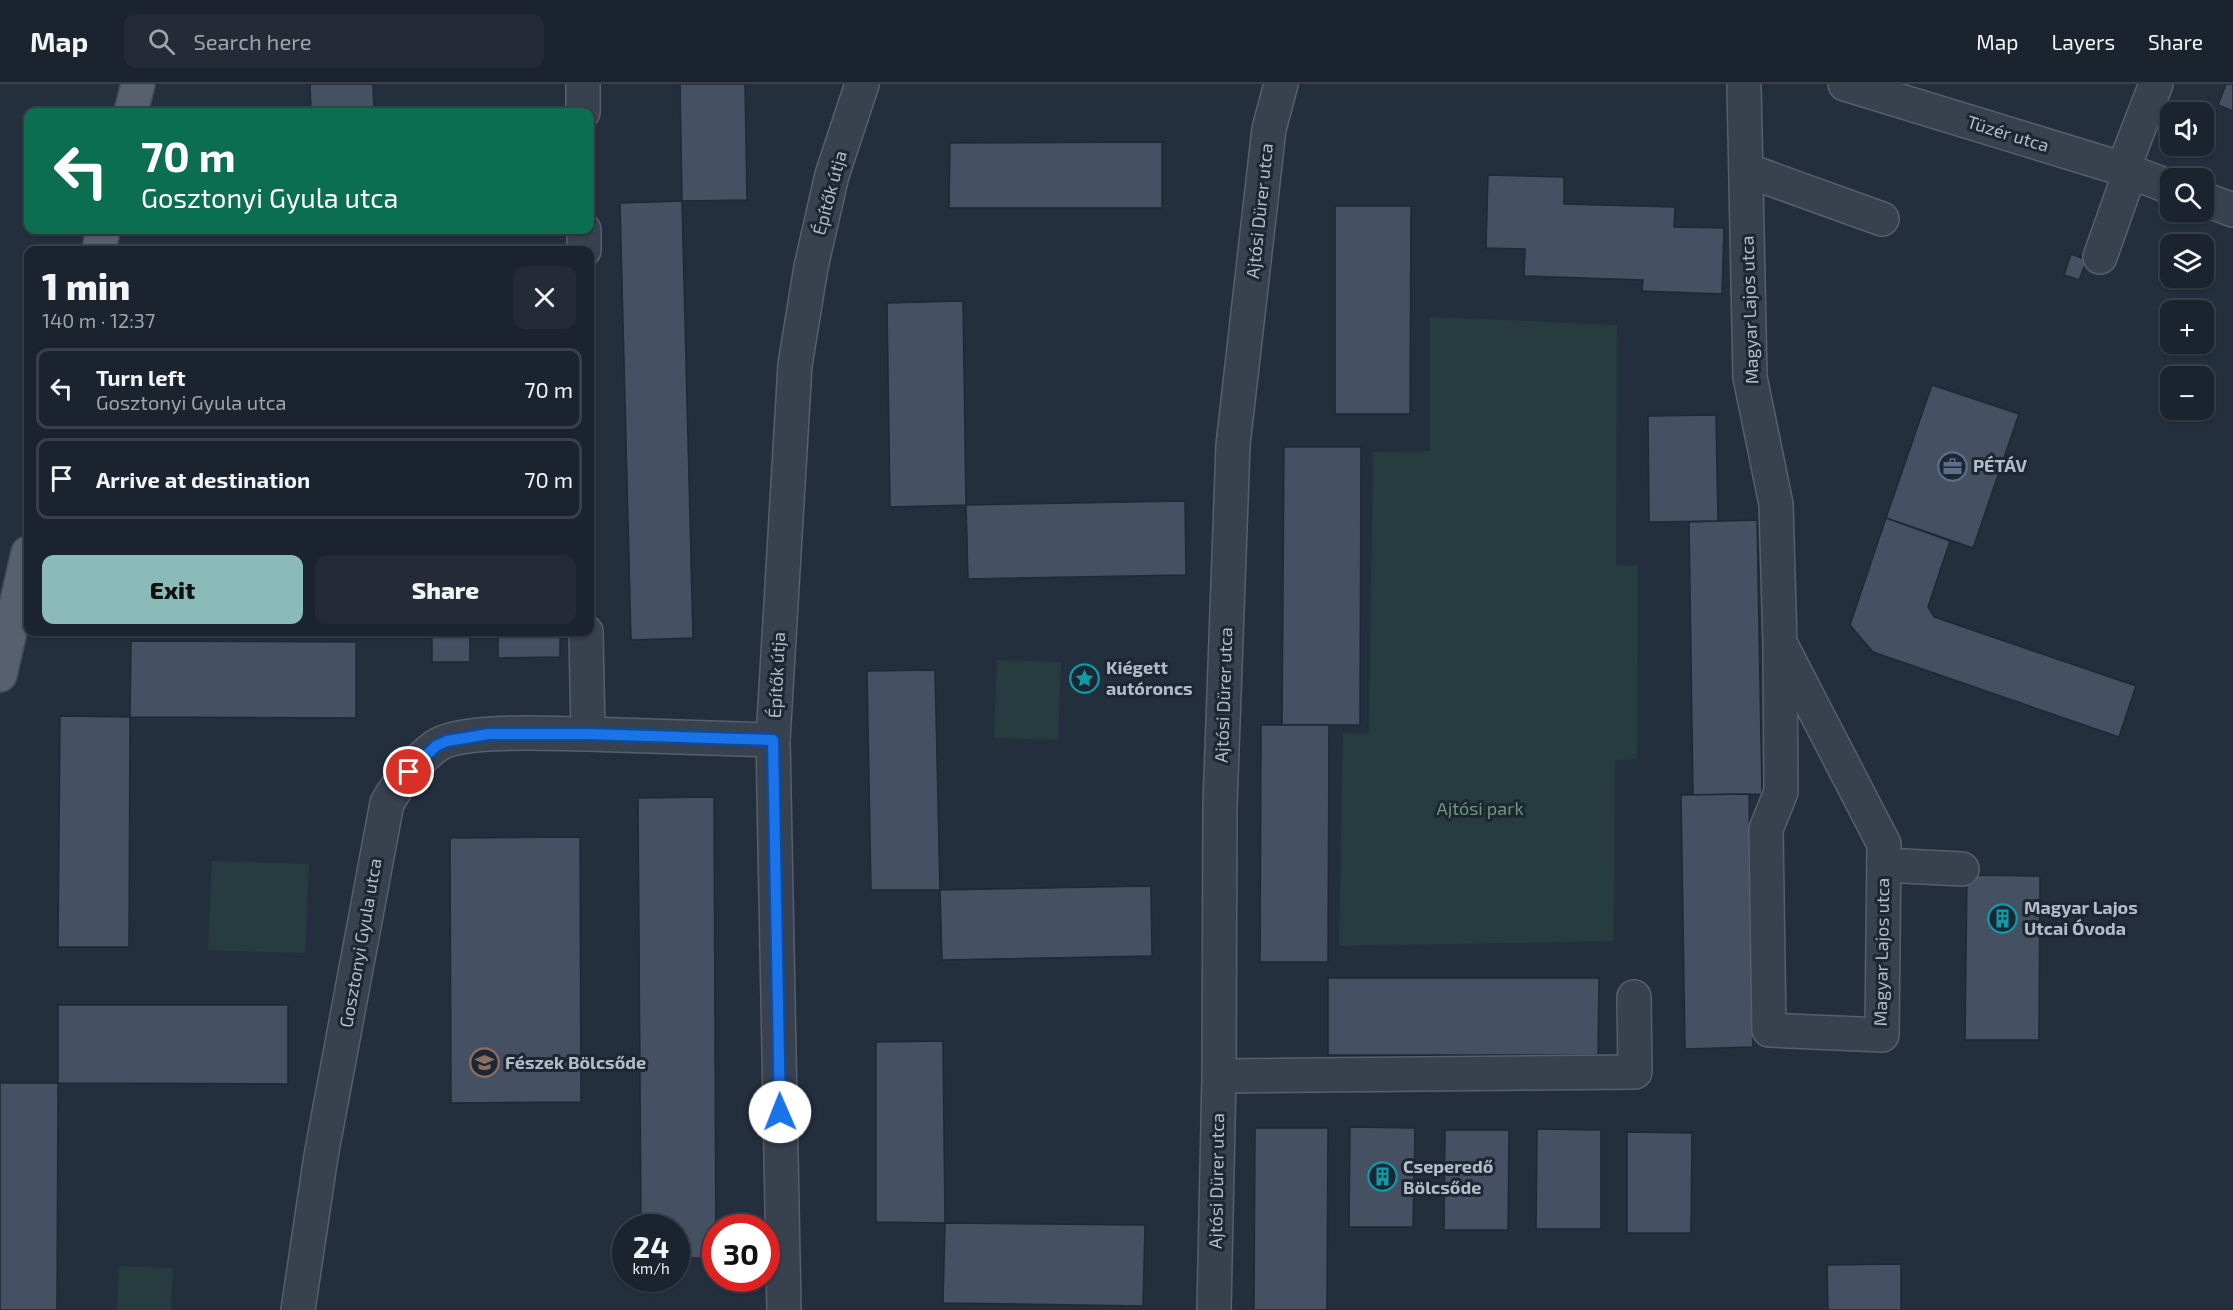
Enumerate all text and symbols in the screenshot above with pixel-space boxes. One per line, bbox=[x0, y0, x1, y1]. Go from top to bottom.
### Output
search box bbox=[124, 14, 544, 68]
text: Map bbox=[30, 24, 88, 58]
icon: search bbox=[145, 25, 178, 58]
text: Search here bbox=[193, 28, 312, 54]
text: Map bbox=[1976, 29, 2018, 54]
text: Layers bbox=[2051, 29, 2115, 54]
text: Share bbox=[2148, 29, 2203, 54]
map controls bbox=[2160, 102, 2214, 420]
button: sound bbox=[2160, 102, 2214, 156]
street label: Tüzér utca bbox=[1965, 110, 2052, 156]
text: 70 m bbox=[141, 130, 236, 180]
icon: left bbox=[42, 132, 120, 210]
street label: Ajtósi Dürer utca bbox=[1241, 142, 1277, 280]
street label: Építők útja bbox=[807, 148, 851, 237]
button: search bbox=[2160, 168, 2214, 222]
text: Gosztonyi Gyula utca bbox=[141, 181, 398, 213]
button: layers bbox=[2160, 234, 2214, 288]
street label: Magyar Lajos utca bbox=[1735, 235, 1763, 385]
text: 1 min bbox=[42, 264, 130, 307]
button: close bbox=[513, 266, 576, 329]
button: + bbox=[2160, 300, 2214, 354]
text: 140 m · 12:37 bbox=[42, 308, 155, 332]
text: Turn left bbox=[96, 364, 185, 390]
button: − bbox=[2160, 366, 2214, 420]
icon: left bbox=[45, 372, 78, 405]
text: 70 m bbox=[524, 376, 573, 402]
text: Gosztonyi Gyula utca bbox=[96, 390, 287, 414]
office icon: PÉTÁV bbox=[1936, 450, 1968, 482]
place label: PÉTÁV bbox=[1973, 454, 2027, 476]
icon: arrive bbox=[45, 462, 78, 495]
text: Arrive at destination bbox=[96, 466, 310, 492]
text: 70 m bbox=[524, 466, 573, 492]
button: Exit bbox=[42, 555, 303, 624]
button: Share bbox=[315, 555, 576, 624]
street label: Ajtósi Dürer utca bbox=[1210, 627, 1236, 763]
street label: Építők útja bbox=[763, 631, 789, 719]
place label: Kiégett autóroncs bbox=[1106, 656, 1193, 699]
place icon: Kiégett autóroncs bbox=[1069, 662, 1101, 694]
pin bbox=[383, 746, 434, 797]
icon: arrive bbox=[392, 755, 425, 788]
park label: Ajtósi park bbox=[1436, 797, 1524, 819]
street label: Gosztonyi Gyula utca bbox=[334, 856, 386, 1029]
street label: Magyar Lajos utca bbox=[1869, 877, 1893, 1027]
place label: Magyar Lajos Utcai Óvoda bbox=[2024, 896, 2138, 939]
building icon: Magyar Lajos Utcai Óvoda bbox=[1987, 902, 2019, 934]
school or university icon: Fészek Bölcsőde bbox=[468, 1047, 500, 1079]
place label: Fészek Bölcsőde bbox=[505, 1051, 646, 1073]
position arrow bbox=[748, 1080, 812, 1144]
street label: Ajtósi Dürer utca bbox=[1204, 1113, 1228, 1249]
place label: Cseperedő Bölcsőde bbox=[1403, 1155, 1493, 1198]
building icon: Cseperedő Bölcsőde bbox=[1366, 1161, 1398, 1193]
speed limit sign: 30 bbox=[702, 1214, 780, 1292]
text: 24 bbox=[633, 1228, 669, 1264]
text: km/h bbox=[632, 1259, 670, 1277]

